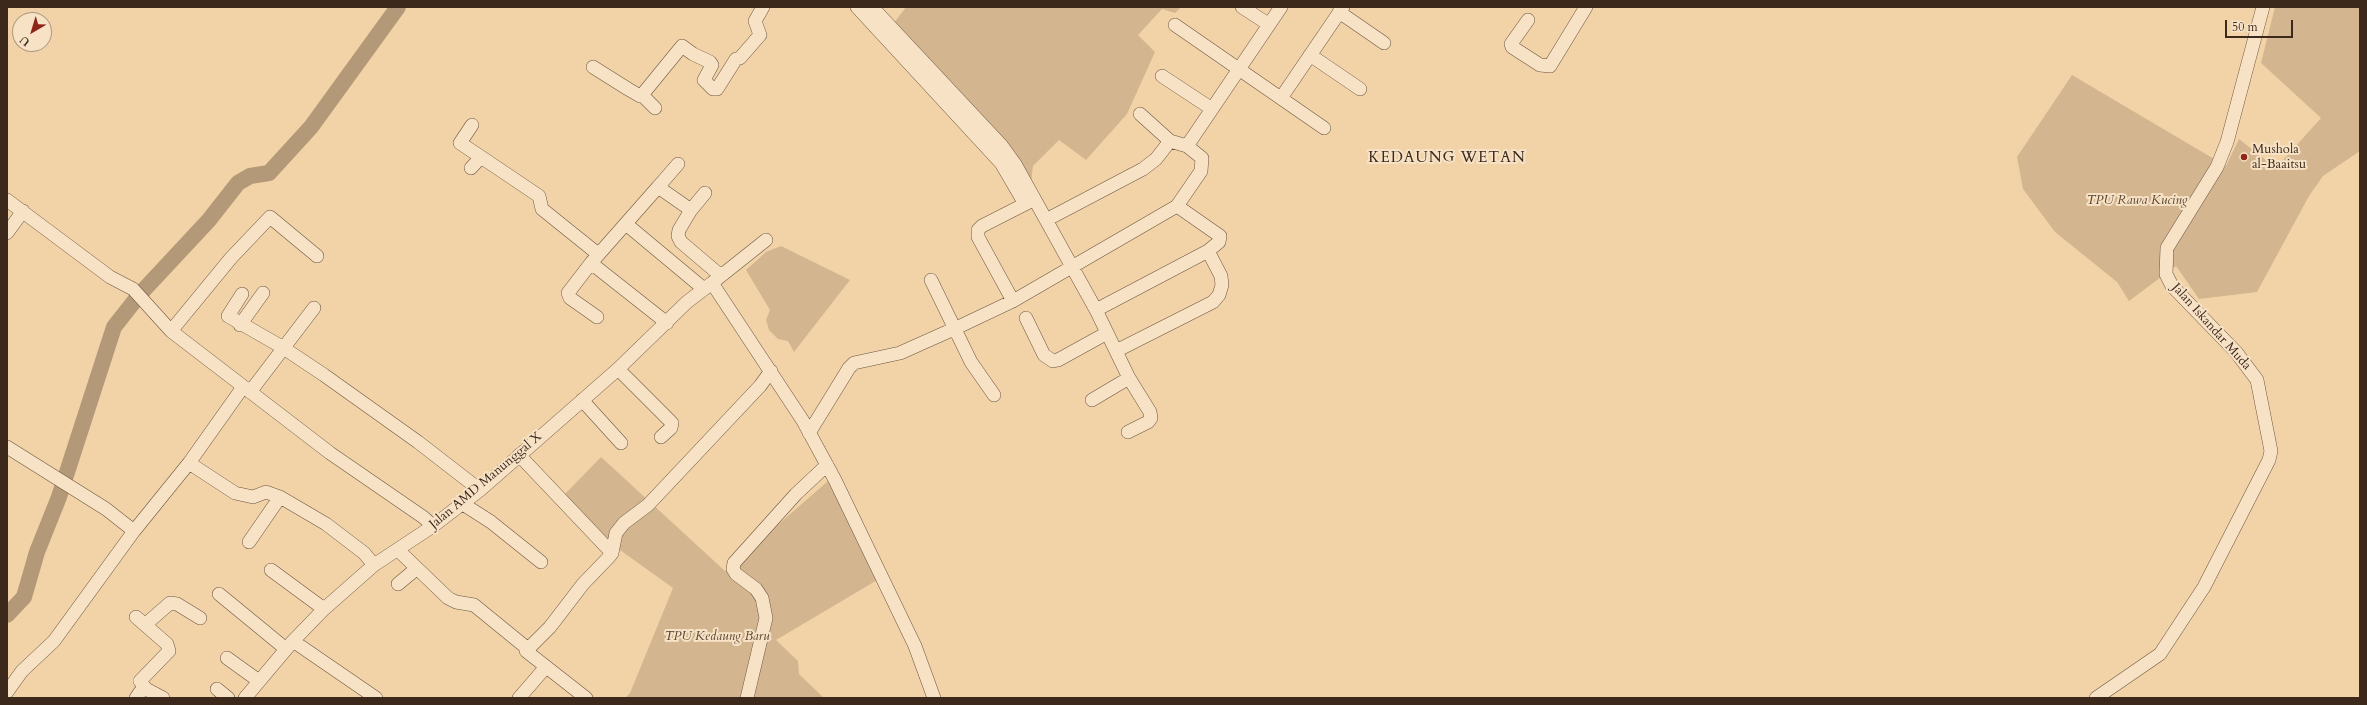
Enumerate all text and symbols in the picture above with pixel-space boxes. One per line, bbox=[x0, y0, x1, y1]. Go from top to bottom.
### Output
north arrow bbox=[12, 12, 52, 52]
scale bar bbox=[2227, 12, 2295, 38]
text: 50 m bbox=[2232, 19, 2258, 35]
text: U bbox=[17, 32, 33, 50]
place label: Mushola al-Baaitsu bbox=[2252, 142, 2306, 173]
district label: KEDAUNG WETAN bbox=[1368, 150, 1526, 168]
marker: Mushola al-Baaitsu bbox=[2239, 152, 2249, 162]
park label: TPU Rawa Kucing bbox=[2086, 193, 2188, 209]
street label: Jalan Iskandar Muda bbox=[2168, 280, 2254, 374]
street label: Jalan AMD Manunggal X bbox=[426, 429, 546, 533]
park label: TPU Kedaung Baru bbox=[664, 629, 770, 645]

